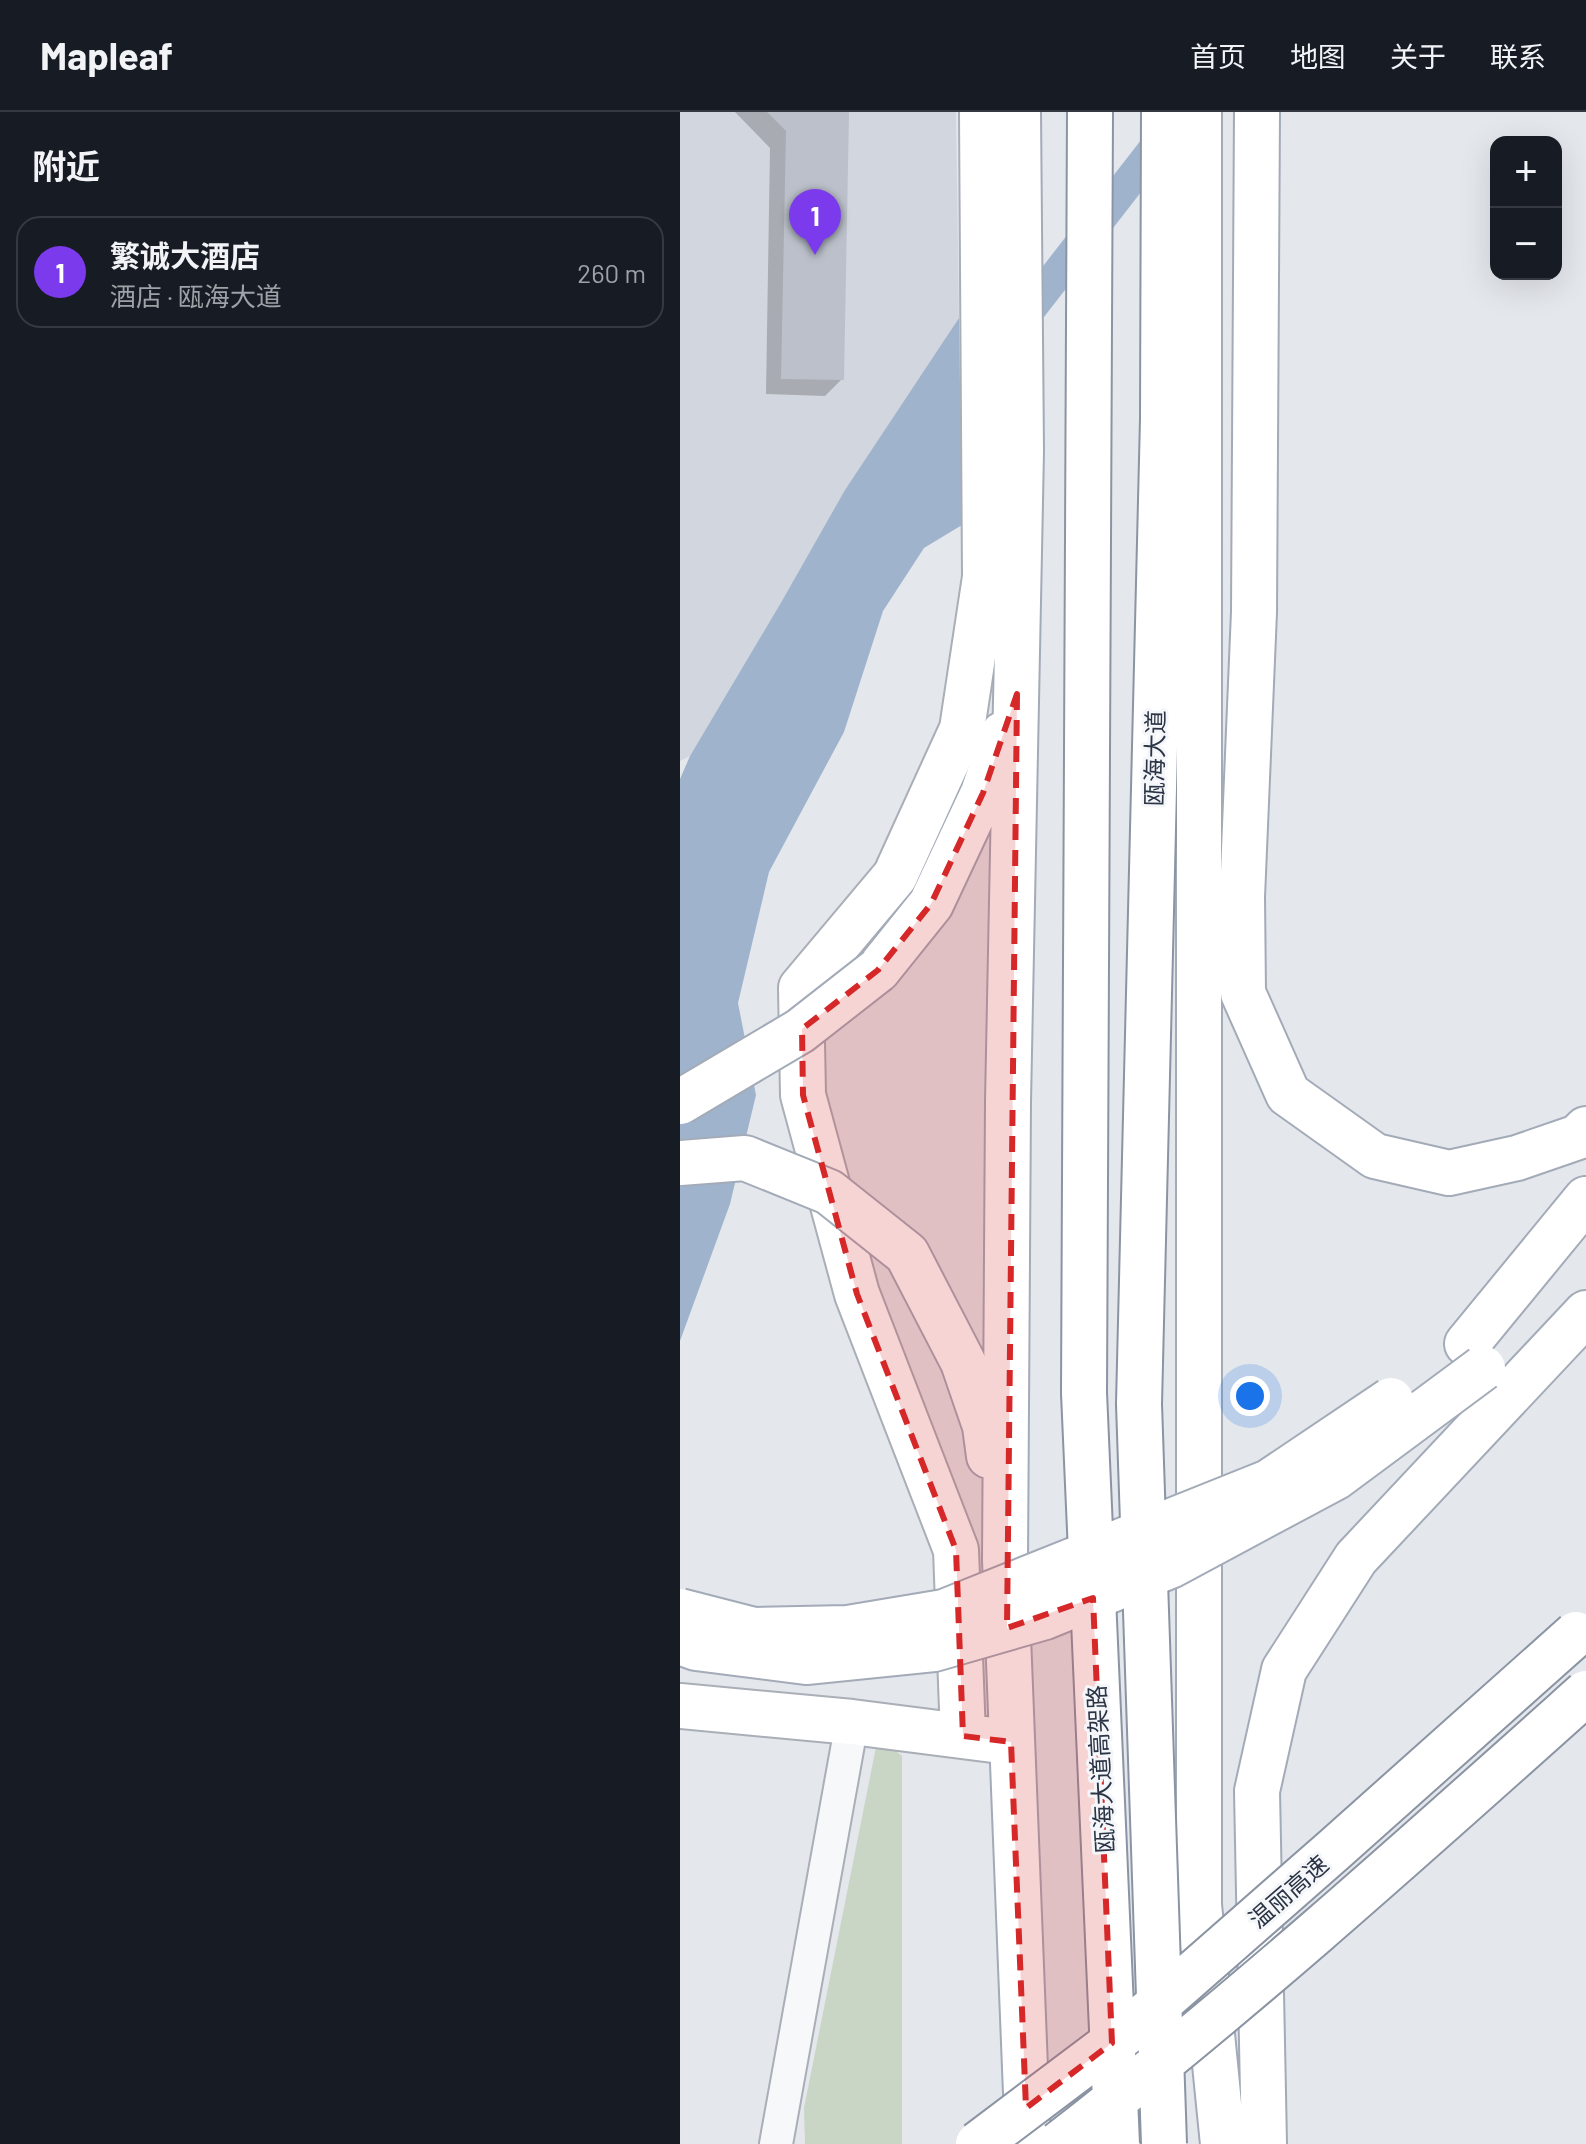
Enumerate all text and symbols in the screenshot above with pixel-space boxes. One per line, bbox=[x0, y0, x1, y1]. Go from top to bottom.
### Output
text: Mapleaf bbox=[40, 32, 173, 78]
text: 首页 bbox=[1190, 39, 1246, 73]
text: 地图 bbox=[1290, 39, 1346, 73]
text: 关于 bbox=[1390, 39, 1446, 73]
text: 联系 bbox=[1490, 39, 1546, 73]
map controls bbox=[1490, 136, 1562, 280]
button: + bbox=[1490, 136, 1562, 208]
text: 附近 bbox=[32, 145, 100, 186]
pin: 1 bbox=[789, 189, 841, 255]
button: − bbox=[1490, 208, 1562, 280]
text: 繁诚大酒店 bbox=[110, 237, 260, 273]
text: 1 bbox=[55, 257, 65, 288]
text: 260 m bbox=[577, 257, 646, 288]
text: 酒店 · 瓯海大道 bbox=[110, 280, 282, 311]
street label: 瓯海大道 bbox=[1139, 710, 1169, 806]
your location bbox=[1230, 1376, 1270, 1416]
street label: 瓯海大道高架路 bbox=[1081, 1684, 1119, 1854]
street label: 温丽高速 bbox=[1242, 1849, 1334, 1933]

